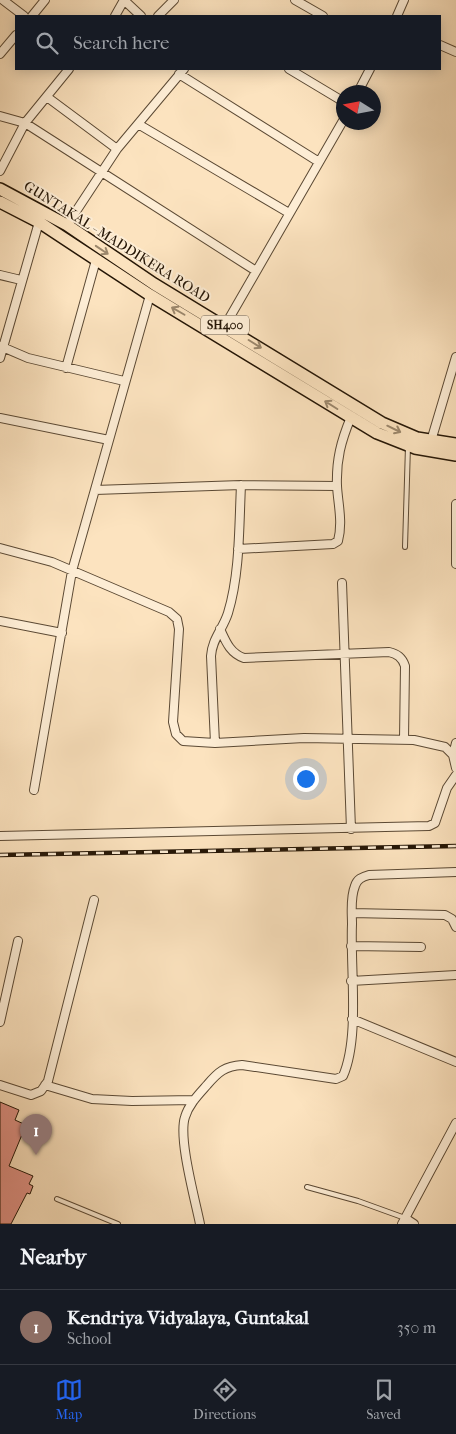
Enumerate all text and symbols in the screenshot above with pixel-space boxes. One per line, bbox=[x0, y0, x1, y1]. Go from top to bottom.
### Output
search box bbox=[15, 15, 441, 70]
icon: search bbox=[33, 29, 61, 57]
text: Search here bbox=[73, 32, 169, 54]
north arrow bbox=[336, 85, 381, 130]
street label: GUNTAKAL - MADDIKERA ROAD bbox=[21, 177, 214, 307]
one-way arrow bbox=[94, 245, 108, 255]
one-way arrow bbox=[171, 306, 185, 316]
road number: SH400 bbox=[201, 316, 249, 334]
one-way arrow bbox=[247, 339, 261, 349]
one-way arrow bbox=[325, 399, 339, 409]
one-way arrow bbox=[386, 424, 401, 434]
your location bbox=[293, 766, 319, 792]
pin: 1 bbox=[20, 1114, 52, 1155]
text: Nearby bbox=[20, 1245, 86, 1269]
text: Kendriya Vidyalaya, Guntakal bbox=[67, 1307, 309, 1329]
text: 1 bbox=[33, 1318, 39, 1337]
text: 350 m bbox=[397, 1318, 436, 1337]
text: School bbox=[67, 1329, 112, 1348]
tab: Map bbox=[55, 1376, 83, 1423]
tab: Directions bbox=[193, 1376, 256, 1423]
tab: Saved bbox=[366, 1376, 401, 1423]

